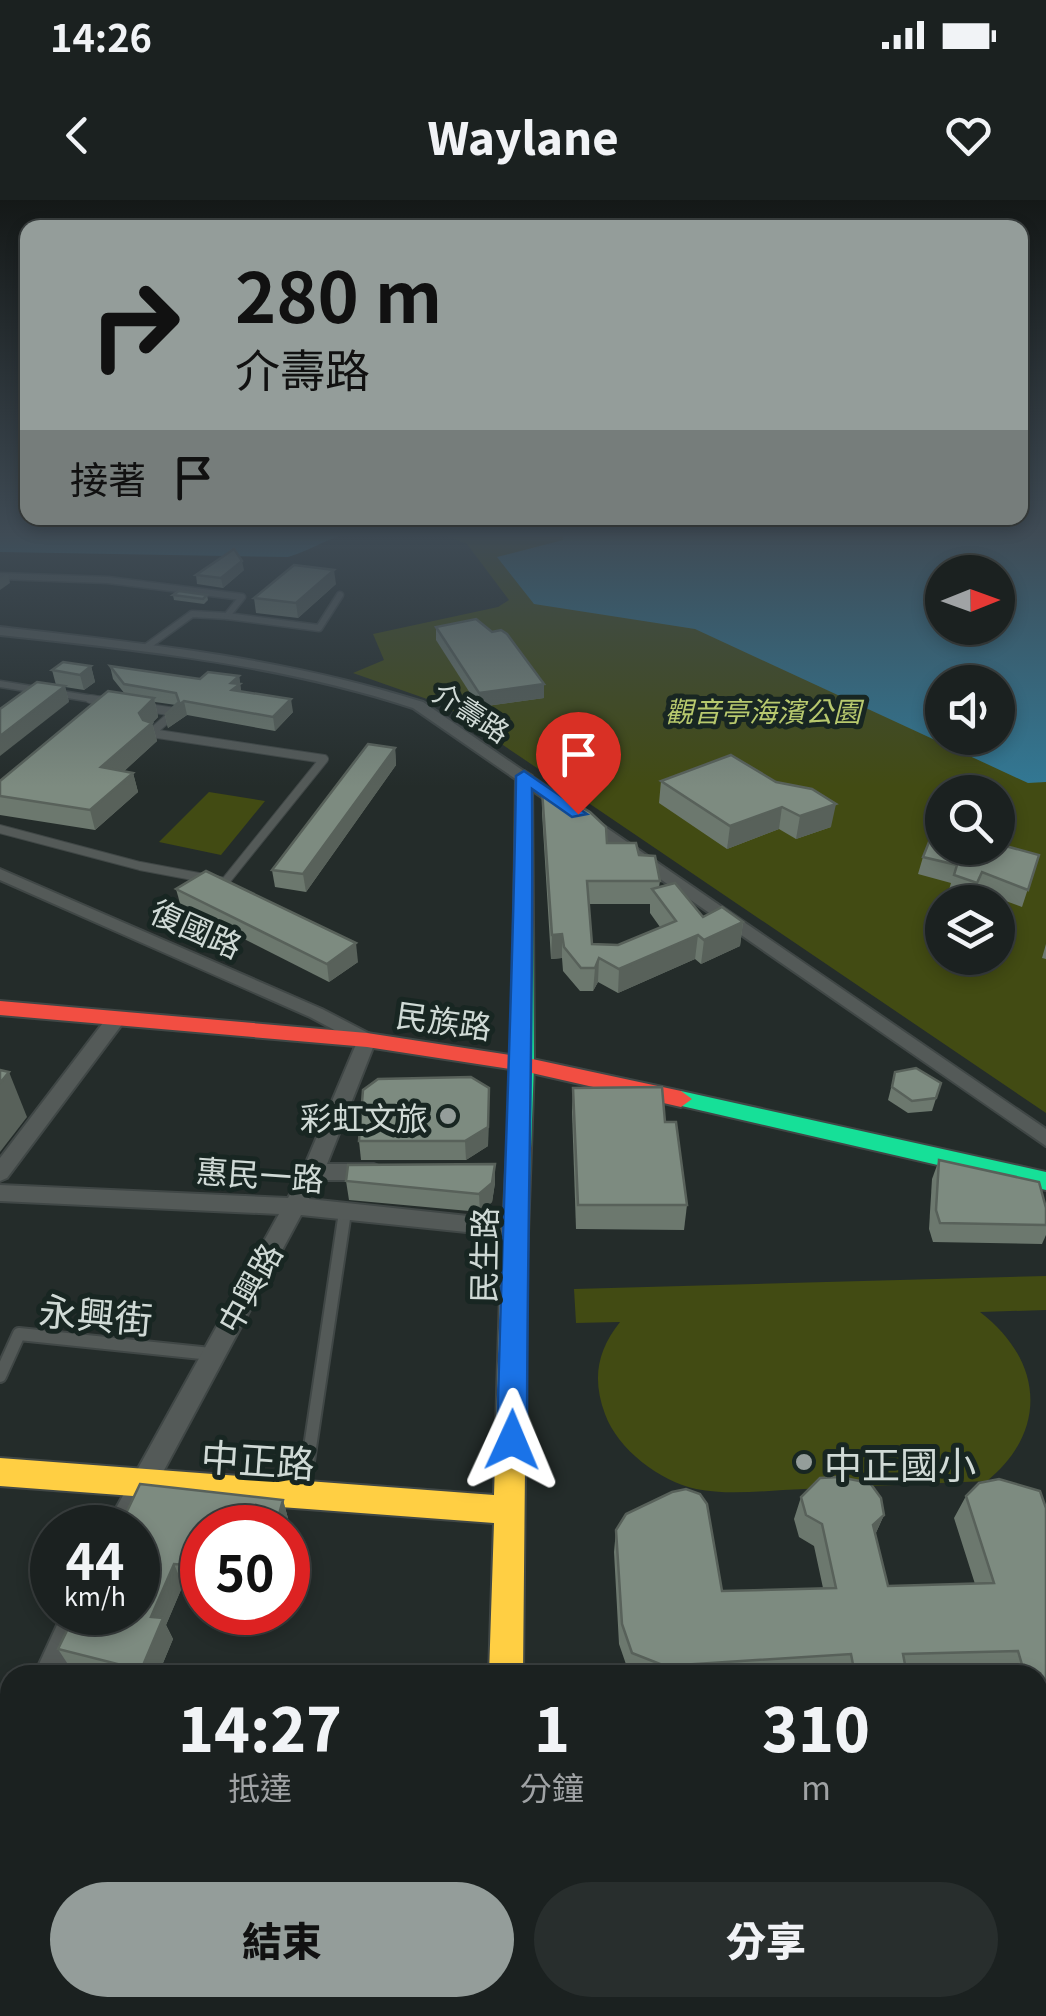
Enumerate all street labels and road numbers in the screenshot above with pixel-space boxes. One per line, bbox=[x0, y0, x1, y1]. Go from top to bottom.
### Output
street label: 介壽路 bbox=[426, 671, 518, 751]
street label: 復國路 bbox=[144, 886, 250, 968]
street label: 民族路 bbox=[393, 990, 495, 1048]
street label: 惠民一路 bbox=[195, 1146, 325, 1200]
street label: 民生路 bbox=[458, 1207, 506, 1303]
street label: 中興路 bbox=[205, 1234, 291, 1340]
street label: 永興街 bbox=[37, 1281, 155, 1345]
street label: 中正路 bbox=[199, 1427, 317, 1489]

